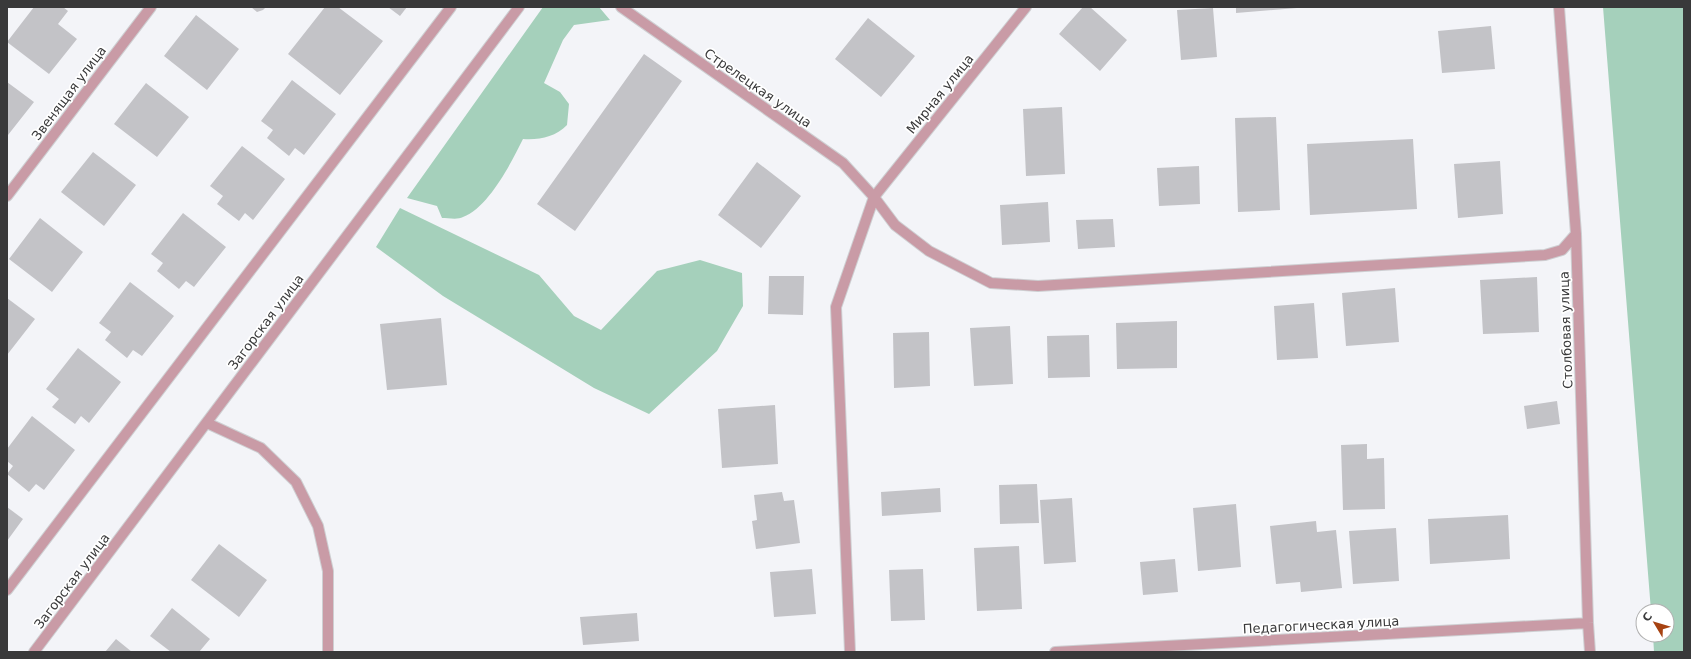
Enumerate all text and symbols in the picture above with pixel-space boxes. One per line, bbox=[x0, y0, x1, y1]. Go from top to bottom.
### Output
street label: Звенящая улица bbox=[29, 43, 109, 143]
street label: Стрелецкая улица bbox=[702, 45, 814, 131]
street label: Мирная улица bbox=[903, 51, 977, 137]
street label: Загорская улица bbox=[225, 271, 307, 373]
street label: Столбовая улица bbox=[1556, 271, 1576, 389]
street label: Загорская улица bbox=[31, 530, 113, 632]
north arrow bbox=[1635, 603, 1675, 643]
text: С bbox=[1640, 610, 1655, 624]
street label: Педагогическая улица bbox=[1242, 613, 1400, 637]

